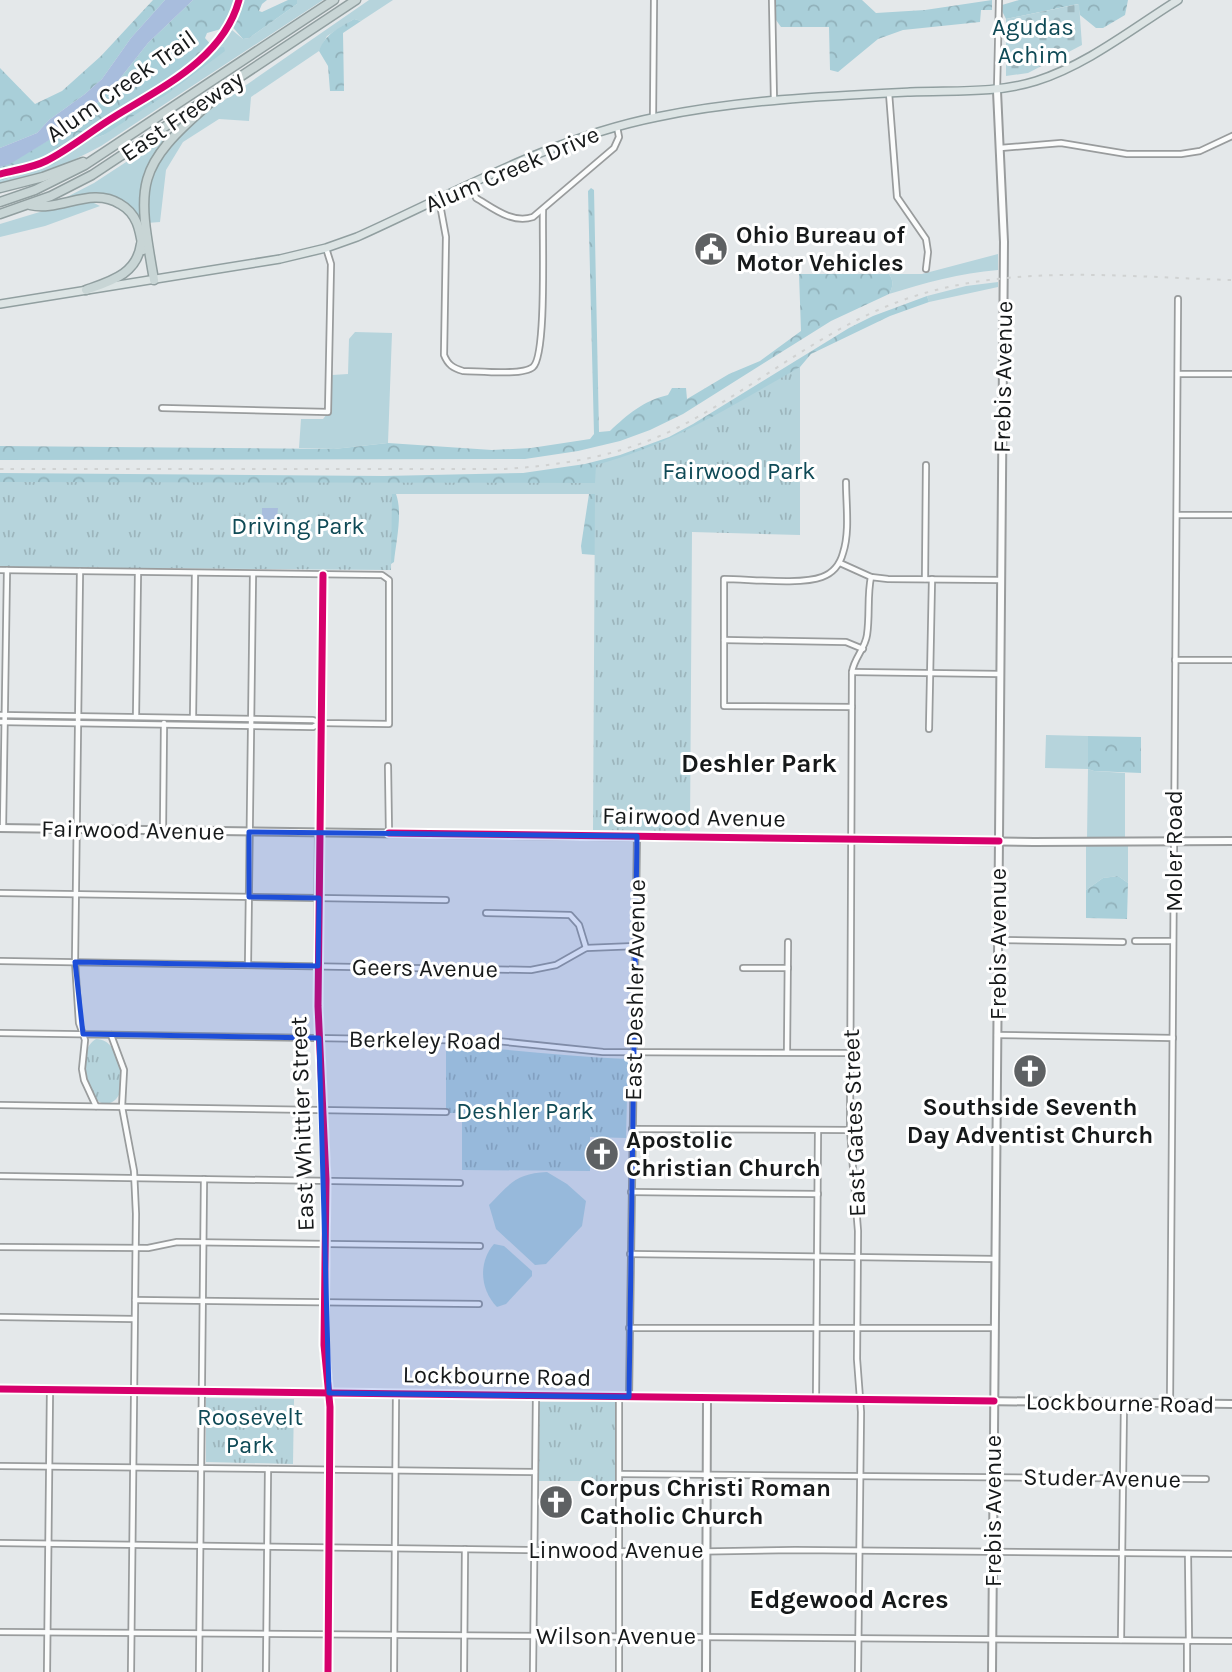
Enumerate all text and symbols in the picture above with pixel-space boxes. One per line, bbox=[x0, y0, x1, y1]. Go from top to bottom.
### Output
park label: Agudas Achim bbox=[992, 13, 1074, 69]
street label: Alum Creek Trail bbox=[41, 24, 201, 148]
street label: East Freeway bbox=[115, 65, 249, 167]
street label: Alum Creek Drive bbox=[421, 120, 603, 218]
place label: Ohio Bureau of Motor Vehicles bbox=[736, 221, 905, 277]
public building icon: Ohio Bureau of Motor Vehicles bbox=[692, 230, 730, 268]
street label: Frebis Avenue bbox=[988, 301, 1018, 453]
park label: Fairwood Park bbox=[662, 457, 816, 485]
park label: Driving Park bbox=[231, 512, 365, 540]
district label: Deshler Park bbox=[681, 748, 837, 779]
street label: Moler Road bbox=[1160, 790, 1188, 912]
street label: Fairwood Avenue bbox=[602, 801, 786, 833]
street label: Fairwood Avenue bbox=[41, 814, 225, 846]
street label: Frebis Avenue bbox=[984, 868, 1012, 1020]
street label: East Deshler Avenue bbox=[619, 879, 651, 1101]
street label: Geers Avenue bbox=[352, 953, 498, 983]
street label: East Whittier Street bbox=[284, 1016, 320, 1232]
street label: Berkeley Road bbox=[348, 1025, 502, 1055]
street label: East Gates Street bbox=[837, 1028, 871, 1218]
church icon: Southside Seventh Day Adventist Church bbox=[1011, 1052, 1049, 1090]
place label: Southside Seventh Day Adventist Church bbox=[907, 1093, 1153, 1149]
park label: Deshler Park bbox=[456, 1097, 594, 1125]
place label: Apostolic Christian Church bbox=[626, 1126, 821, 1182]
church icon: Apostolic Christian Church bbox=[583, 1135, 621, 1173]
street label: Lockbourne Road bbox=[402, 1360, 592, 1392]
street label: Lockbourne Road bbox=[1025, 1387, 1215, 1419]
park label: Roosevelt Park bbox=[197, 1403, 303, 1459]
street label: Frebis Avenue bbox=[979, 1435, 1007, 1587]
street label: Studer Avenue bbox=[1023, 1463, 1181, 1493]
place label: Corpus Christi Roman Catholic Church bbox=[580, 1474, 831, 1530]
church icon: Corpus Christi Roman Catholic Church bbox=[537, 1483, 575, 1521]
street label: Linwood Avenue bbox=[528, 1536, 704, 1564]
district label: Edgewood Acres bbox=[749, 1584, 949, 1615]
street label: Wilson Avenue bbox=[536, 1622, 696, 1650]

